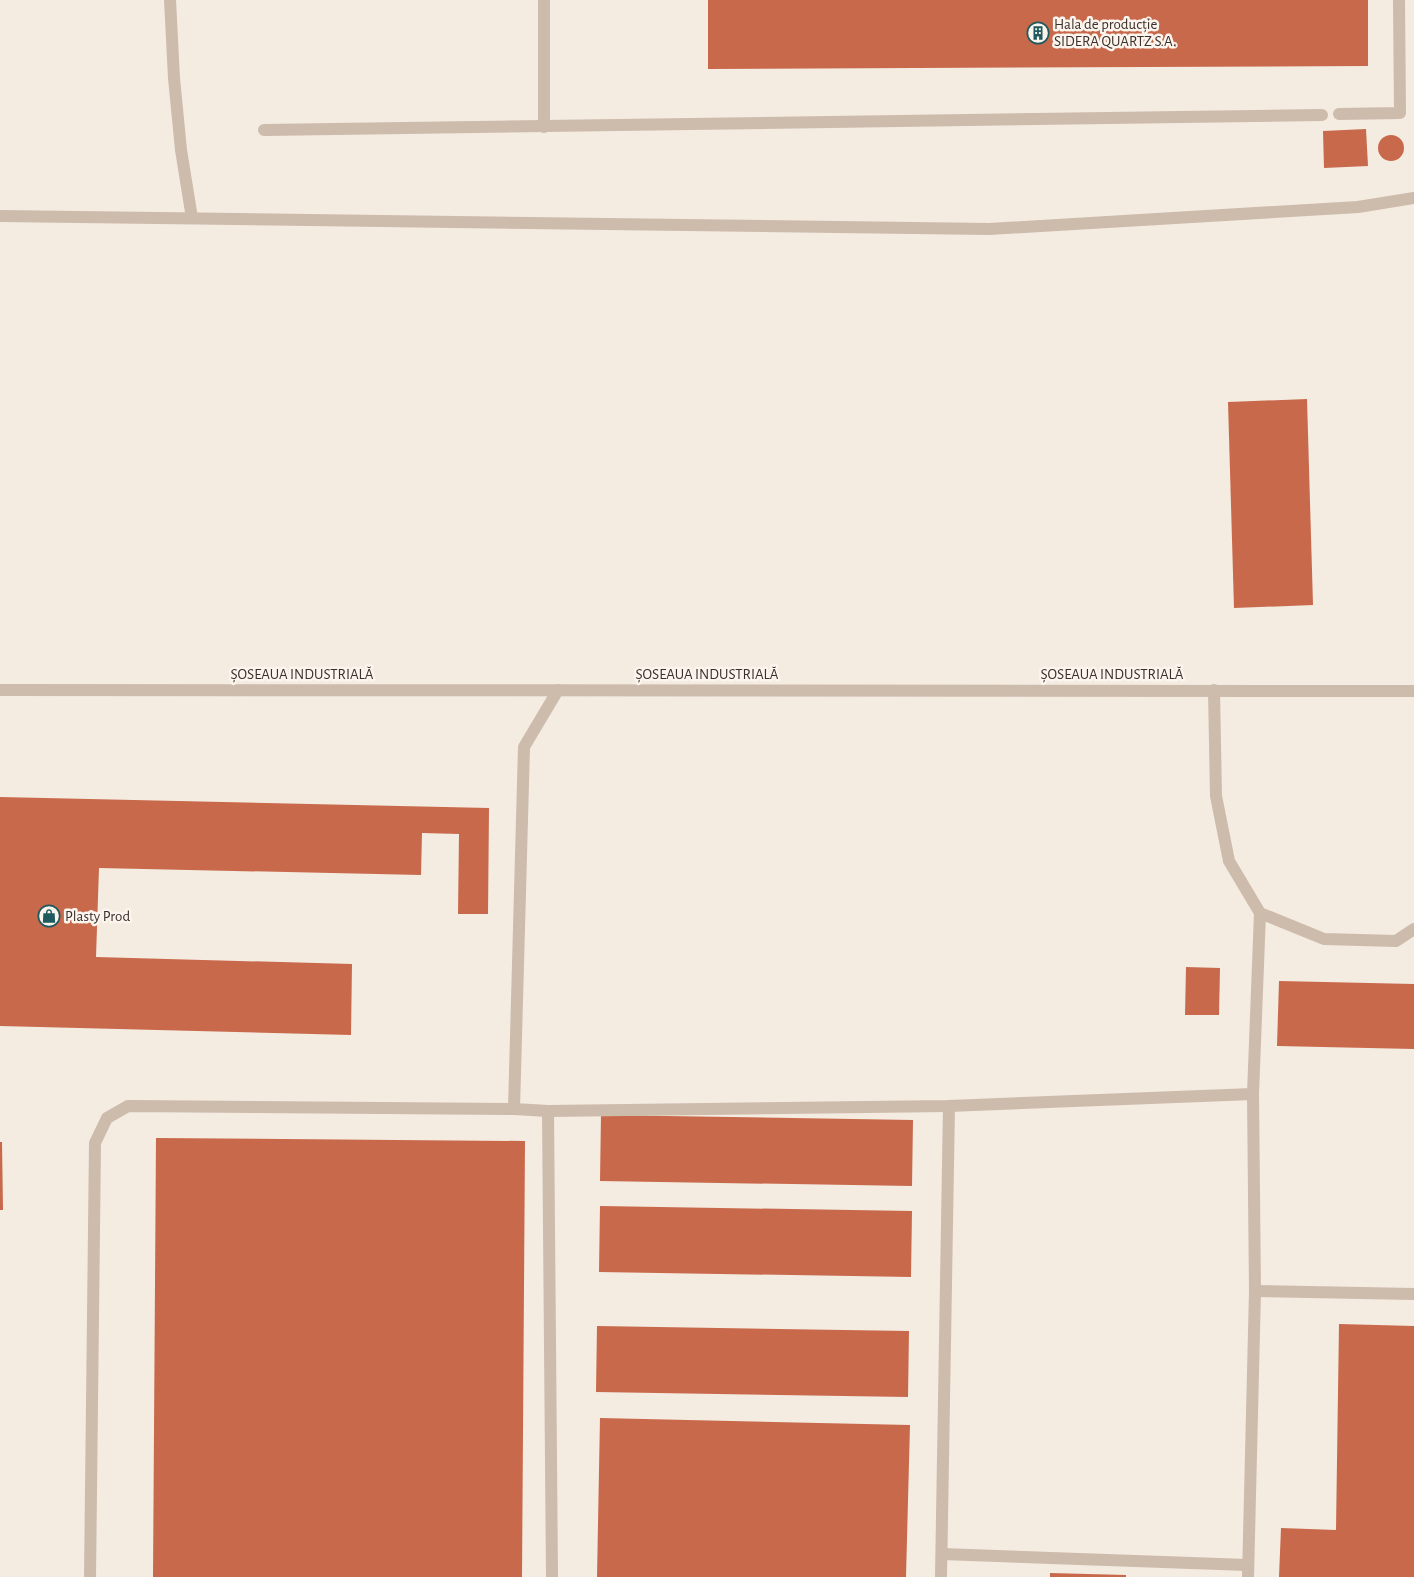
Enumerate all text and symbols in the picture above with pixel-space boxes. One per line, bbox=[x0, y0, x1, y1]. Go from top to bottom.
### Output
place label: Hala de producție SIDERA QUARTZ S.A. bbox=[1054, 17, 1176, 49]
building icon: Hala de producție SIDERA QUARTZ S.A. bbox=[1026, 21, 1050, 45]
street label: ȘOSEAUA INDUSTRIALĂ bbox=[230, 666, 374, 683]
street label: ȘOSEAUA INDUSTRIALĂ bbox=[635, 666, 779, 683]
street label: ȘOSEAUA INDUSTRIALĂ bbox=[1040, 666, 1184, 683]
shop icon: Plasty Prod bbox=[37, 904, 61, 928]
place label: Plasty Prod bbox=[65, 909, 130, 924]

